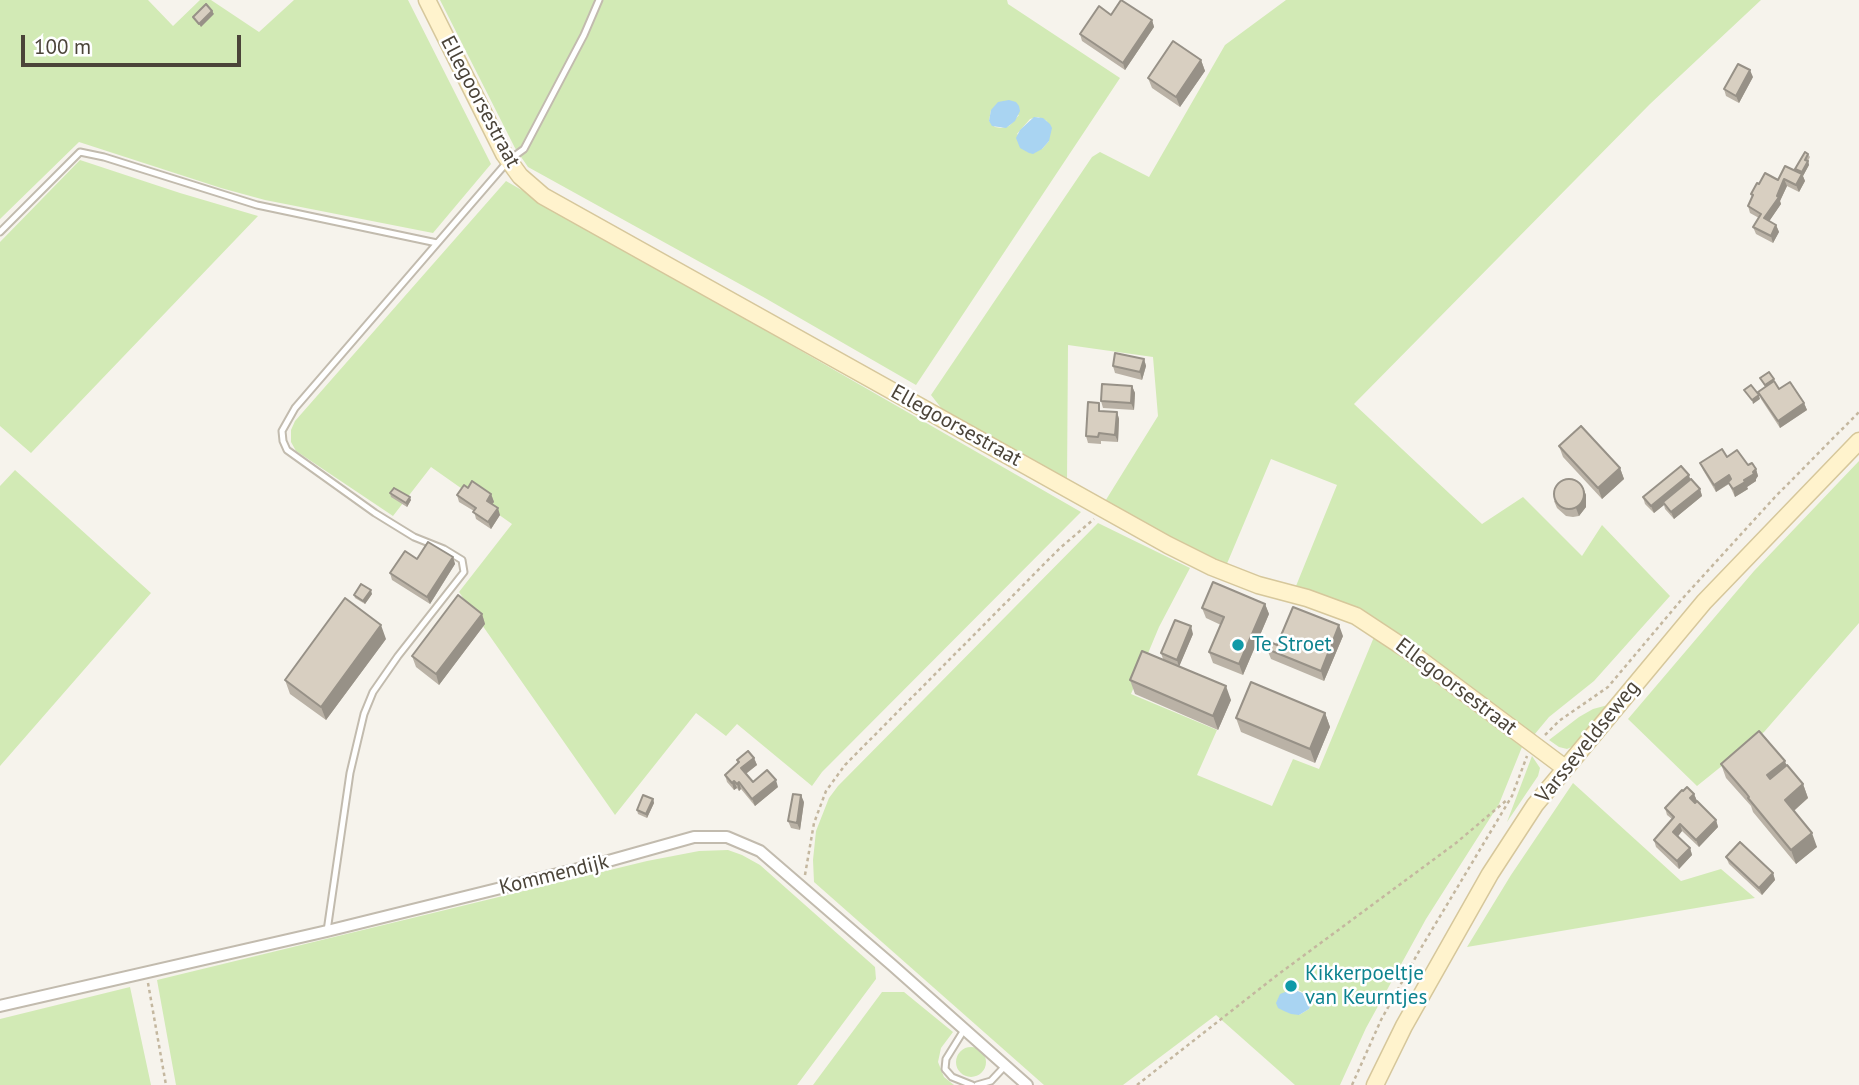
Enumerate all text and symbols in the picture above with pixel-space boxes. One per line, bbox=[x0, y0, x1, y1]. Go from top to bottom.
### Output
scale bar bbox=[24, 21, 245, 65]
street label: Ellegoorsestraat bbox=[435, 32, 525, 172]
text: 100 m bbox=[34, 33, 91, 60]
street label: Ellegoorsestraat bbox=[886, 380, 1026, 472]
place label: Te Stroet bbox=[1252, 632, 1332, 658]
street label: Ellegoorsestraat bbox=[1390, 633, 1522, 741]
marker: Te Stroet bbox=[1230, 637, 1246, 653]
street label: Varsseveldseweg bbox=[1531, 676, 1645, 808]
street label: Kommendijk bbox=[497, 849, 611, 901]
place label: Kikkerpoeltje van Keurntjes bbox=[1305, 961, 1427, 1011]
marker: Kikkerpoeltje van Keurntjes bbox=[1283, 978, 1299, 994]

